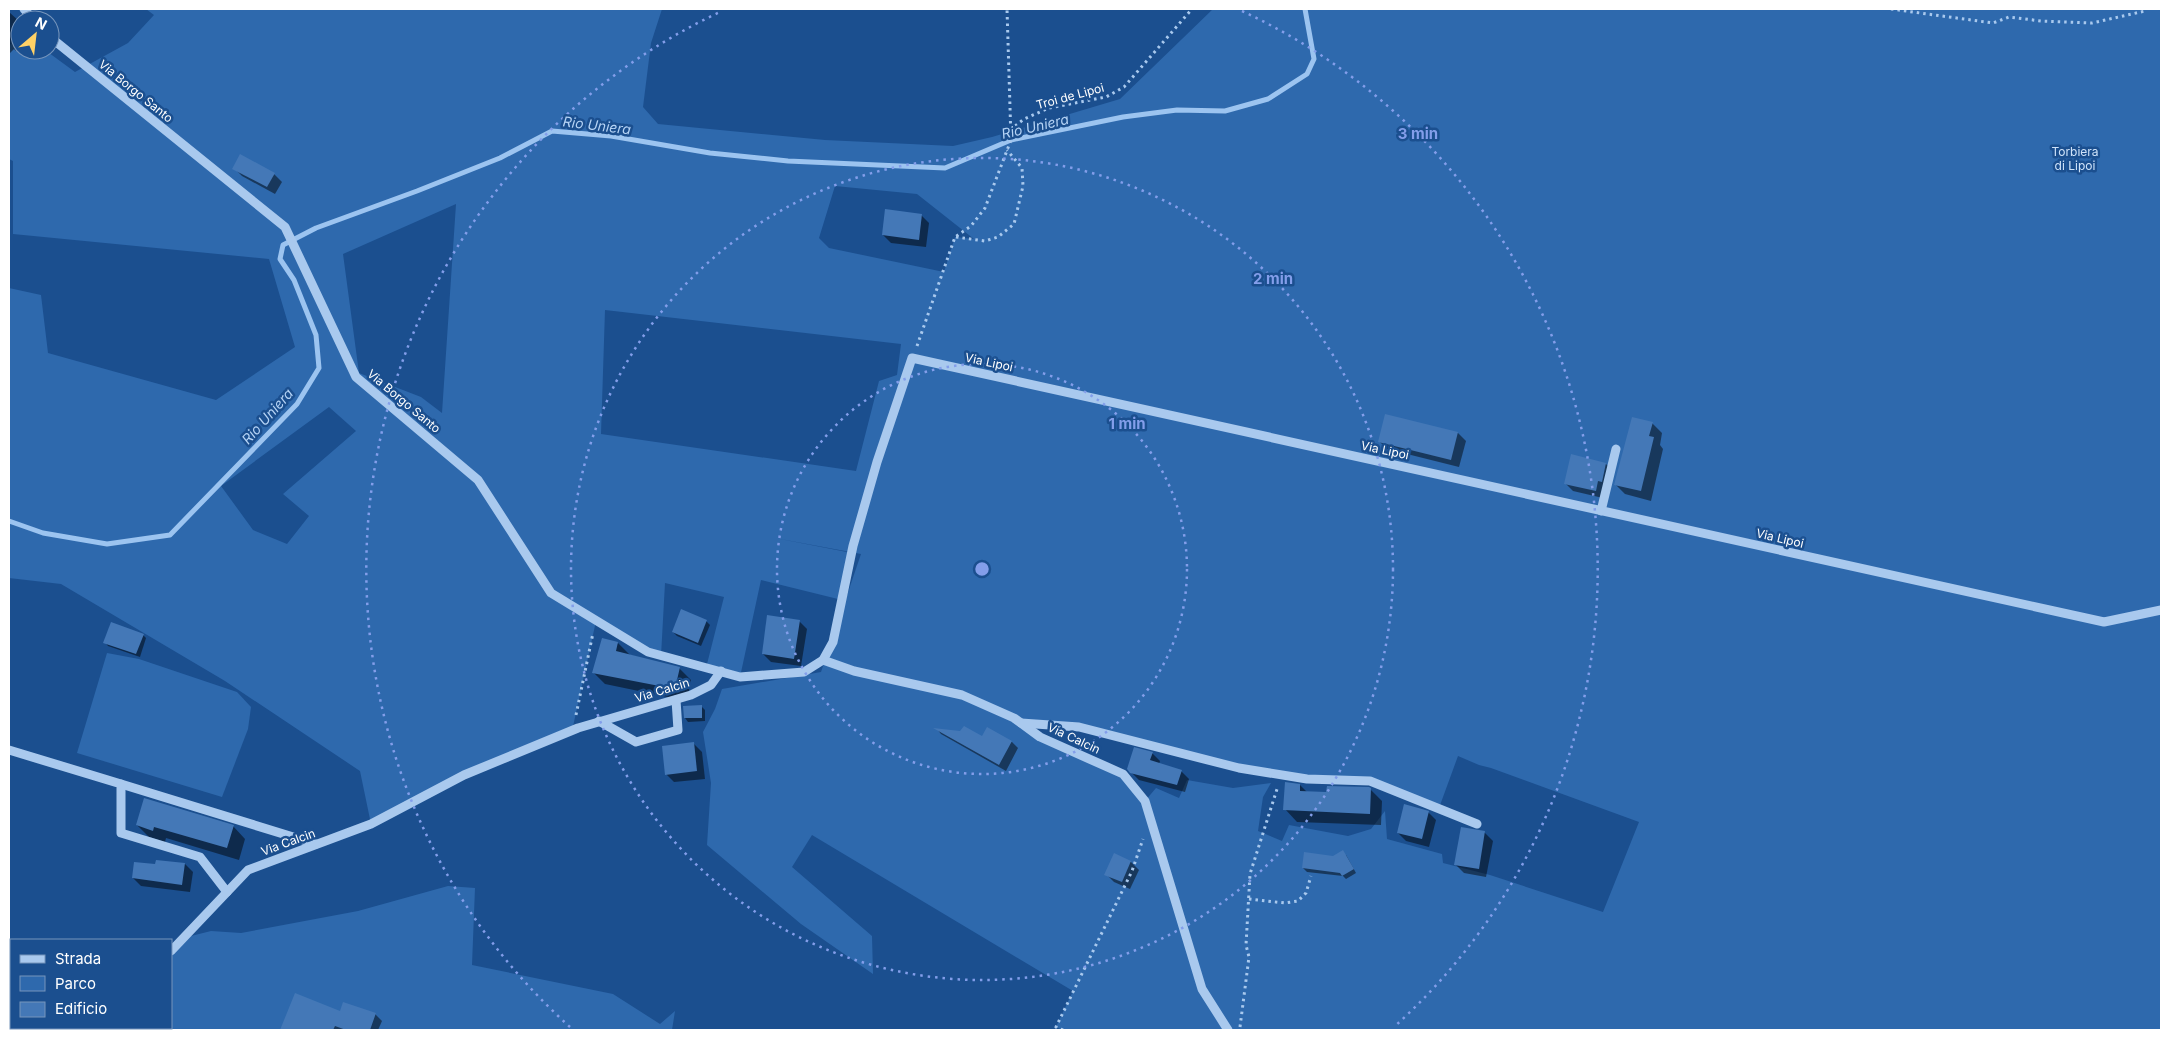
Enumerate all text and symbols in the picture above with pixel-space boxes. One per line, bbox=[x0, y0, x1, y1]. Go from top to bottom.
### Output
north arrow bbox=[10, 10, 60, 60]
text: N bbox=[33, 13, 50, 33]
street label: Via Borgo Santo bbox=[96, 56, 176, 126]
street label: Troi de Lipoi bbox=[1034, 80, 1106, 112]
water label: Rio Uniera bbox=[1000, 110, 1071, 142]
water label: Rio Uniera bbox=[562, 112, 632, 138]
text: 3 min bbox=[1398, 124, 1438, 143]
park label: Torbiera di Lipoi bbox=[2051, 144, 2099, 173]
text: 2 min bbox=[1253, 269, 1293, 288]
street label: Via Lipoi bbox=[964, 350, 1014, 374]
street label: Via Borgo Santo bbox=[364, 366, 444, 436]
water label: Rio Uniera bbox=[238, 385, 297, 447]
text: 1 min bbox=[1108, 414, 1146, 433]
street label: Via Lipoi bbox=[1360, 438, 1410, 462]
street label: Via Lipoi bbox=[1755, 525, 1805, 551]
centre of rings bbox=[973, 560, 991, 578]
street label: Via Calcin bbox=[633, 675, 691, 705]
street label: Via Calcin bbox=[1045, 719, 1103, 757]
street label: Via Calcin bbox=[259, 825, 317, 859]
legend bbox=[10, 939, 172, 1029]
text: Strada bbox=[55, 949, 101, 968]
text: Parco bbox=[55, 974, 96, 993]
text: Edificio bbox=[55, 999, 107, 1018]

